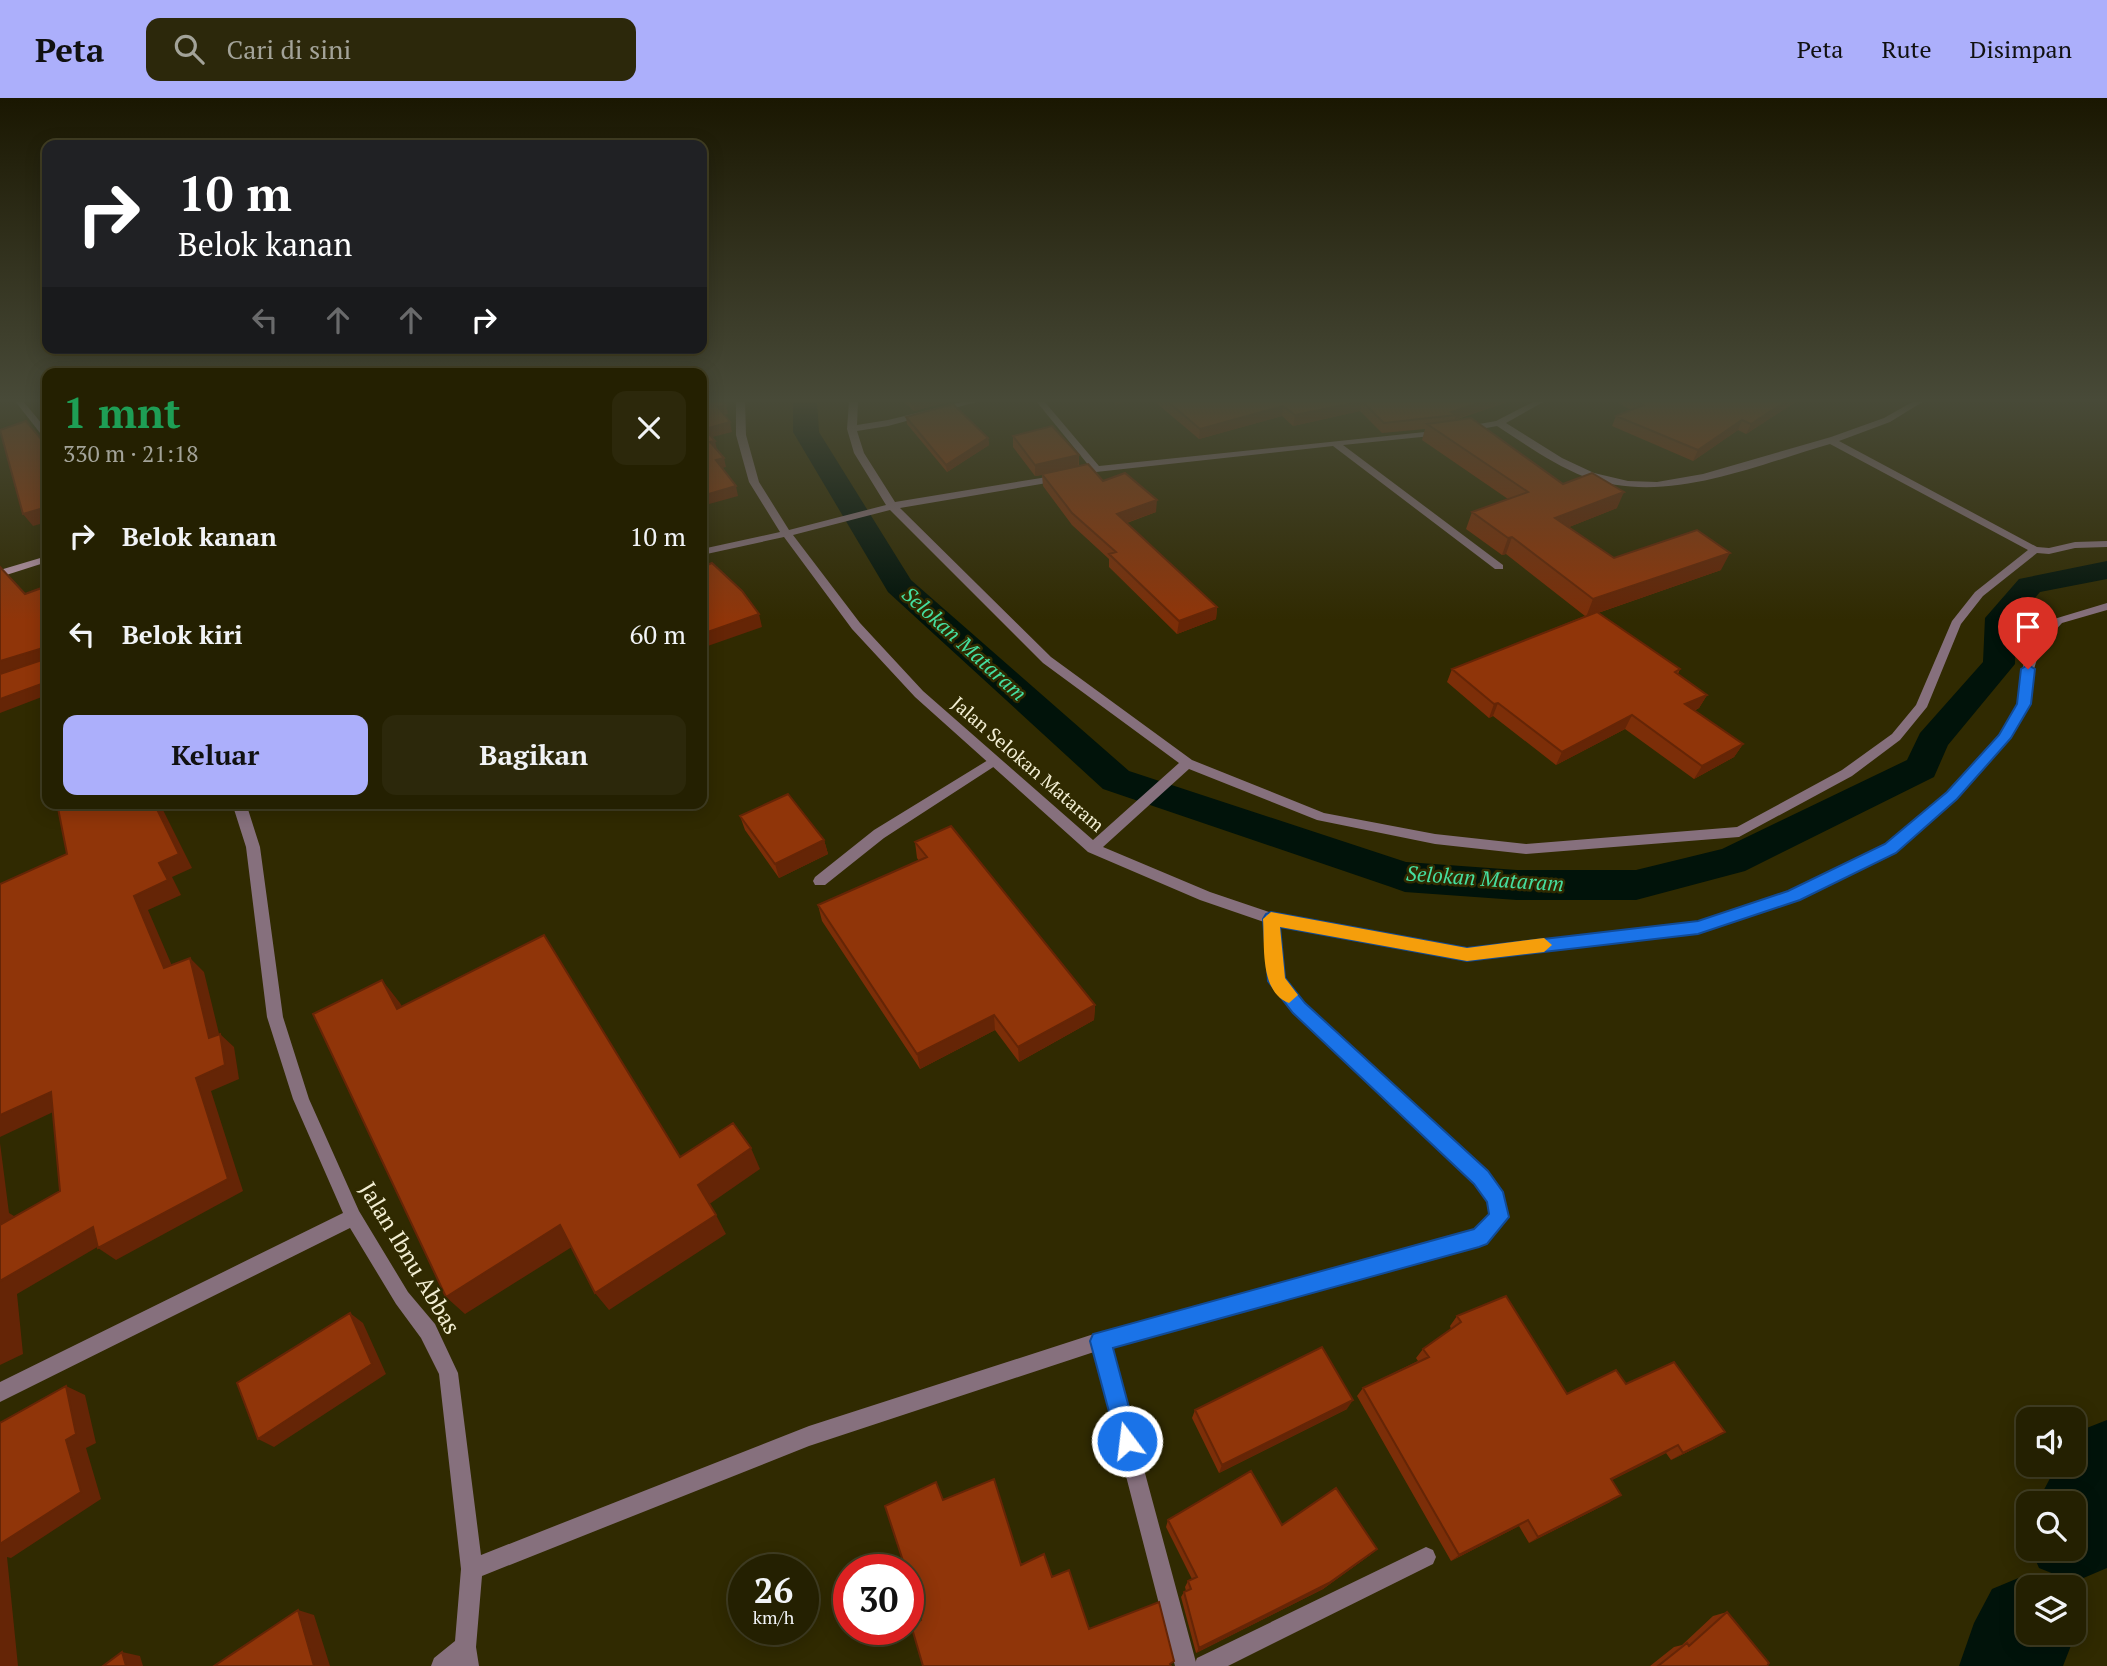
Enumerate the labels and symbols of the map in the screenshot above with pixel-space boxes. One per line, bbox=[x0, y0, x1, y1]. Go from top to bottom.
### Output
water label: Selokan Mataram bbox=[896, 580, 1033, 707]
pin bbox=[1998, 597, 2058, 669]
street label: Jalan Selokan Mataram bbox=[947, 690, 1110, 837]
water label: Selokan Mataram bbox=[1405, 859, 1565, 897]
street label: Jalan Ibnu Abbas bbox=[353, 1176, 468, 1340]
position arrow bbox=[1090, 1404, 1164, 1478]
speed limit sign: 30 bbox=[833, 1554, 924, 1645]

